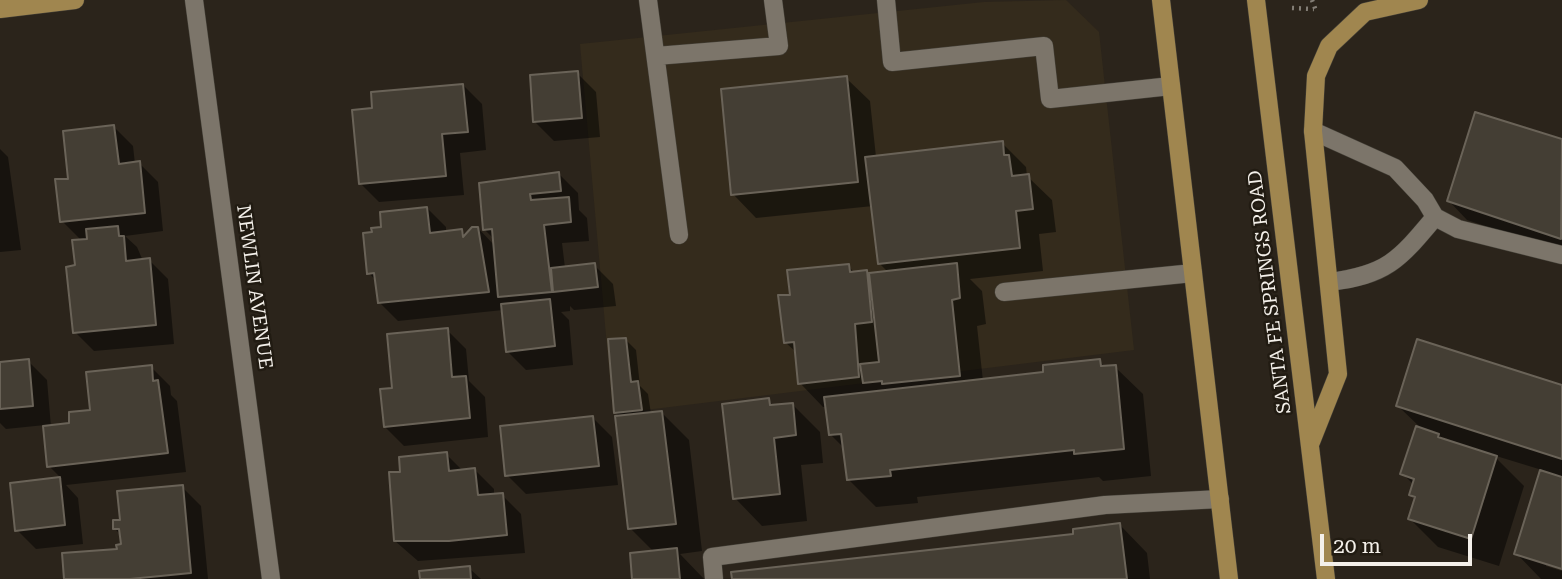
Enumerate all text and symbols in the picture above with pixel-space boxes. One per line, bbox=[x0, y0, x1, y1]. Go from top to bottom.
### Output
street label: SANTA FE SPRINGS ROAD bbox=[1244, 169, 1296, 415]
street label: NEWLIN AVENUE bbox=[231, 203, 277, 371]
scale bar bbox=[1324, 520, 1476, 564]
text: 20 m bbox=[1333, 534, 1381, 558]

